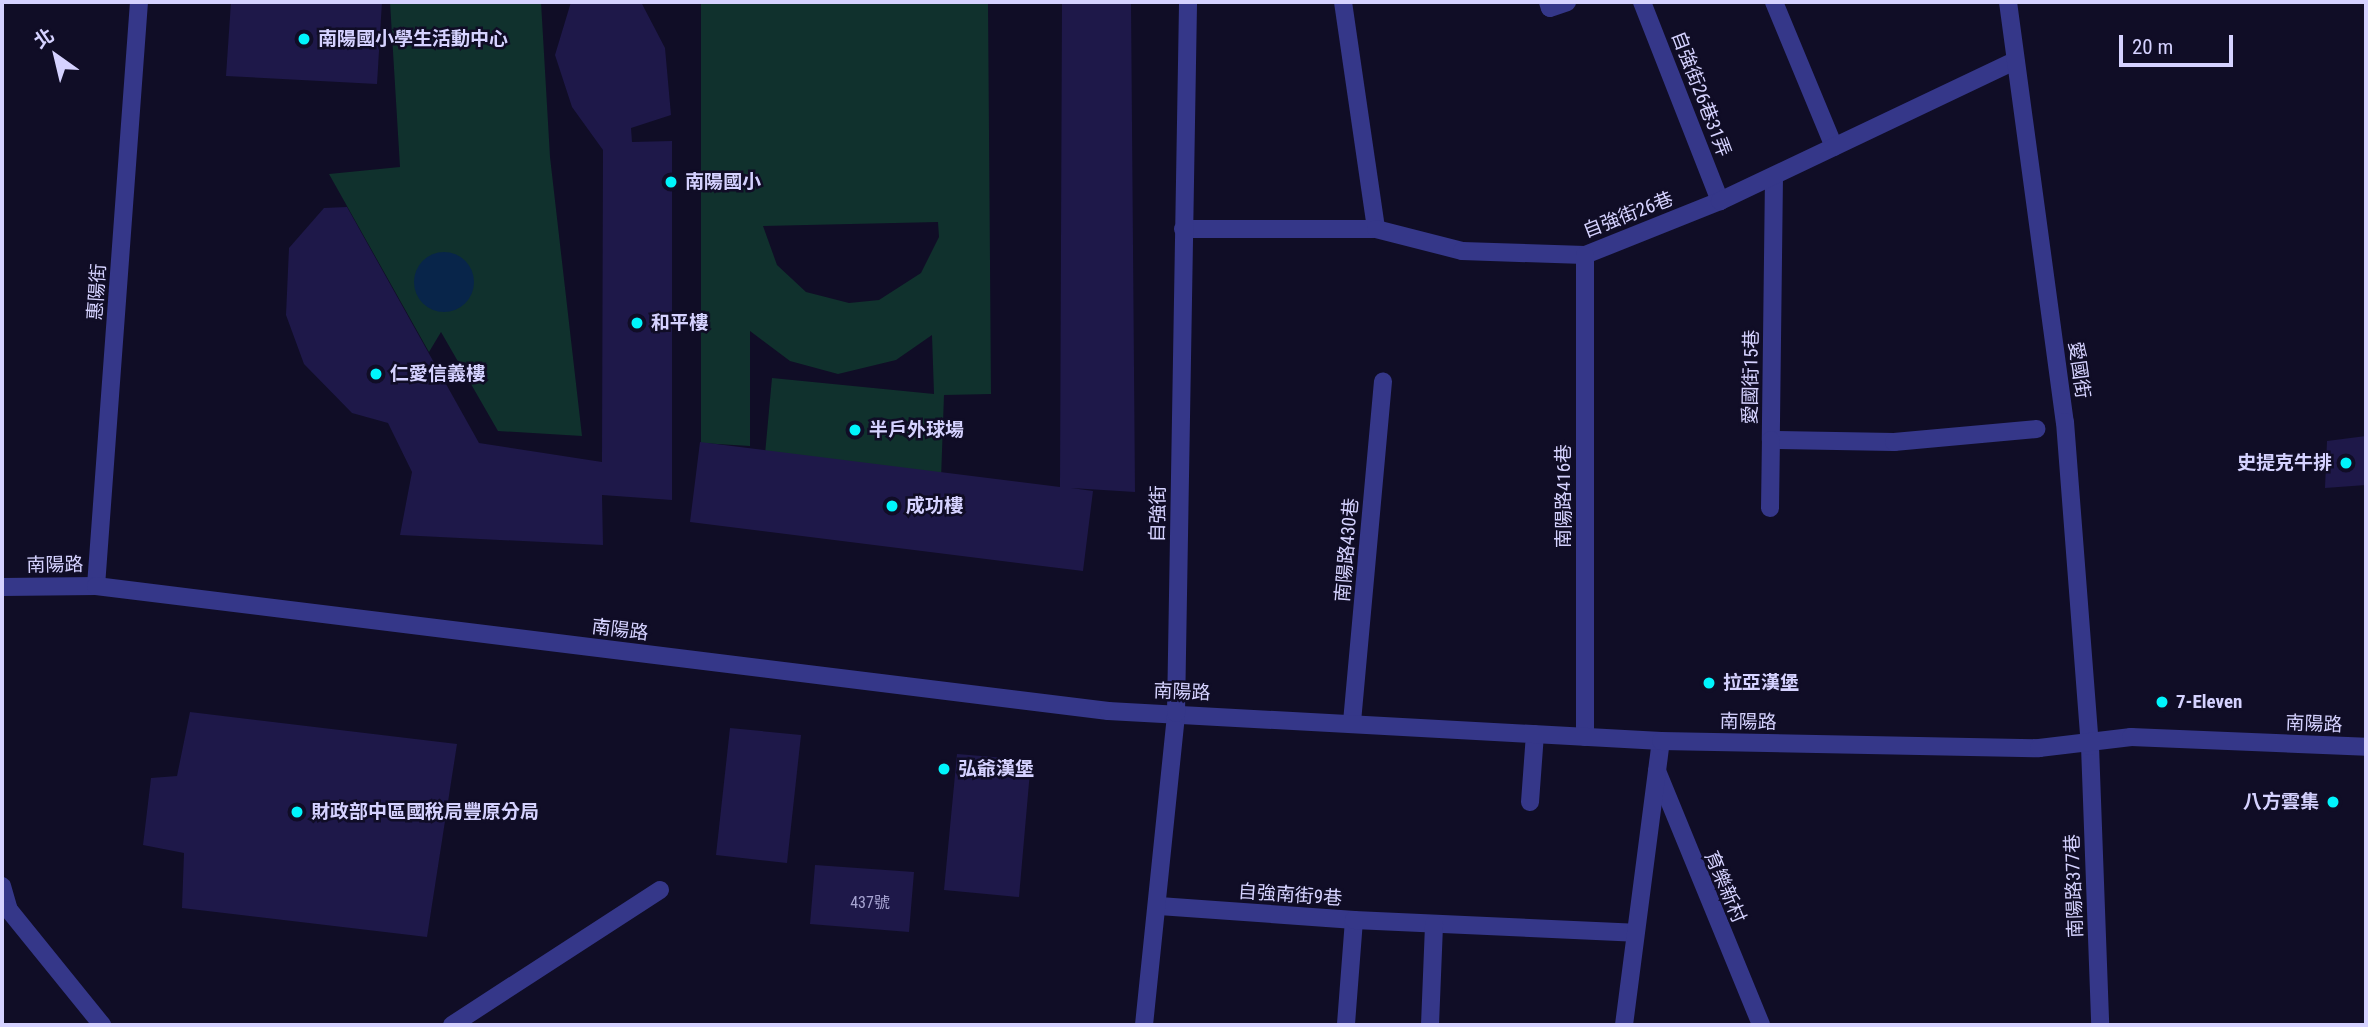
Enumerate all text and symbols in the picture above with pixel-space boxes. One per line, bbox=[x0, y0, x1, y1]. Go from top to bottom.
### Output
north arrow bbox=[21, 21, 91, 91]
scale bar bbox=[2123, 21, 2237, 65]
text: 北 bbox=[30, 23, 58, 53]
place label: 南陽國小學生活動中心 bbox=[318, 28, 508, 50]
street label: 自強街26巷31弄 bbox=[1667, 28, 1735, 160]
marker: 南陽國小學生活動中心 bbox=[296, 31, 312, 47]
text: 20 m bbox=[2132, 35, 2173, 59]
place label: 南陽國小 bbox=[685, 171, 761, 193]
marker: 南陽國小 bbox=[663, 174, 679, 190]
street label: 自強街26巷 bbox=[1580, 187, 1676, 243]
street label: 惠陽街 bbox=[84, 263, 110, 321]
place label: 和平樓 bbox=[651, 312, 708, 334]
marker: 和平樓 bbox=[629, 315, 645, 331]
street label: 愛國街15巷 bbox=[1739, 329, 1763, 425]
street label: 愛國街 bbox=[2064, 340, 2094, 400]
place label: 仁愛信義樓 bbox=[390, 363, 485, 385]
marker: 仁愛信義樓 bbox=[368, 366, 384, 382]
place label: 半戶外球場 bbox=[869, 419, 964, 441]
marker: 半戶外球場 bbox=[847, 422, 863, 438]
street label: 南陽路416巷 bbox=[1553, 444, 1575, 548]
place label: 史提克牛排 bbox=[2237, 452, 2332, 474]
marker: 史提克牛排 bbox=[2338, 455, 2354, 471]
street label: 自強街 bbox=[1146, 485, 1170, 543]
place label: 成功樓 bbox=[906, 495, 963, 517]
street label: 南陽路430巷 bbox=[1331, 497, 1363, 603]
marker: 成功樓 bbox=[884, 498, 900, 514]
street label: 南陽路 bbox=[26, 553, 84, 577]
street label: 南陽路 bbox=[590, 615, 650, 645]
place label: 拉亞漢堡 bbox=[1723, 672, 1799, 694]
marker: 拉亞漢堡 bbox=[1701, 675, 1717, 691]
street label: 南陽路 bbox=[1153, 680, 1211, 704]
place label: 7-Eleven bbox=[2176, 691, 2242, 713]
marker: 7-Eleven bbox=[2154, 694, 2170, 710]
street label: 南陽路 bbox=[1719, 710, 1777, 734]
street label: 南陽路 bbox=[2285, 712, 2343, 736]
place label: 弘爺漢堡 bbox=[958, 758, 1034, 780]
marker: 弘爺漢堡 bbox=[936, 761, 952, 777]
place label: 八方雲集 bbox=[2243, 791, 2319, 813]
marker: 八方雲集 bbox=[2325, 794, 2341, 810]
place label: 財政部中區國稅局豐原分局 bbox=[311, 801, 539, 823]
marker: 財政部中區國稅局豐原分局 bbox=[289, 804, 305, 820]
street label: 南陽路377巷 bbox=[2061, 834, 2087, 938]
street label: 育樂新村 bbox=[1700, 848, 1750, 926]
street label: 自強南街9巷 bbox=[1237, 880, 1343, 910]
house number: 437號 bbox=[850, 893, 890, 913]

